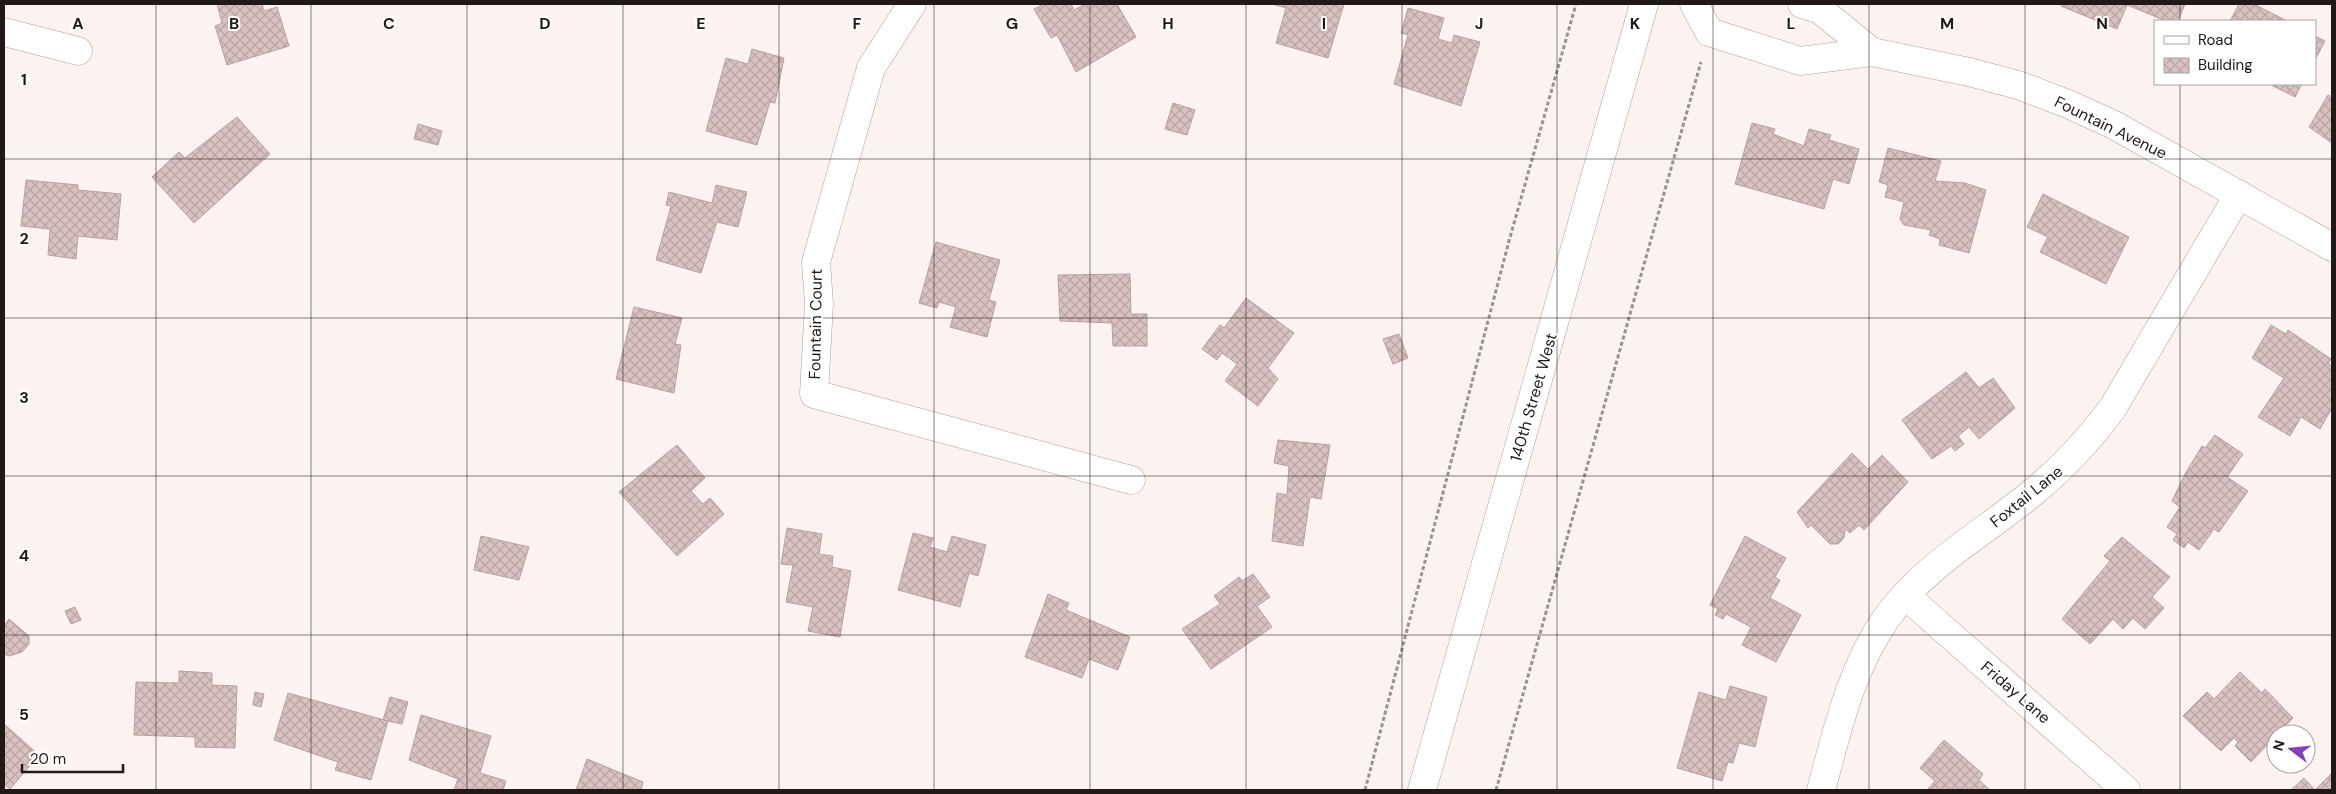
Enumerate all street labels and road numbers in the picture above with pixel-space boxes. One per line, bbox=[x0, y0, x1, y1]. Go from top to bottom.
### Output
street label: Fountain Avenue bbox=[2051, 91, 2171, 164]
street label: Fountain Court bbox=[804, 269, 827, 380]
street label: 140th Street West bbox=[1505, 330, 1562, 464]
street label: Foxtail Lane bbox=[1986, 461, 2067, 532]
street label: Friday Lane bbox=[1977, 656, 2055, 728]

